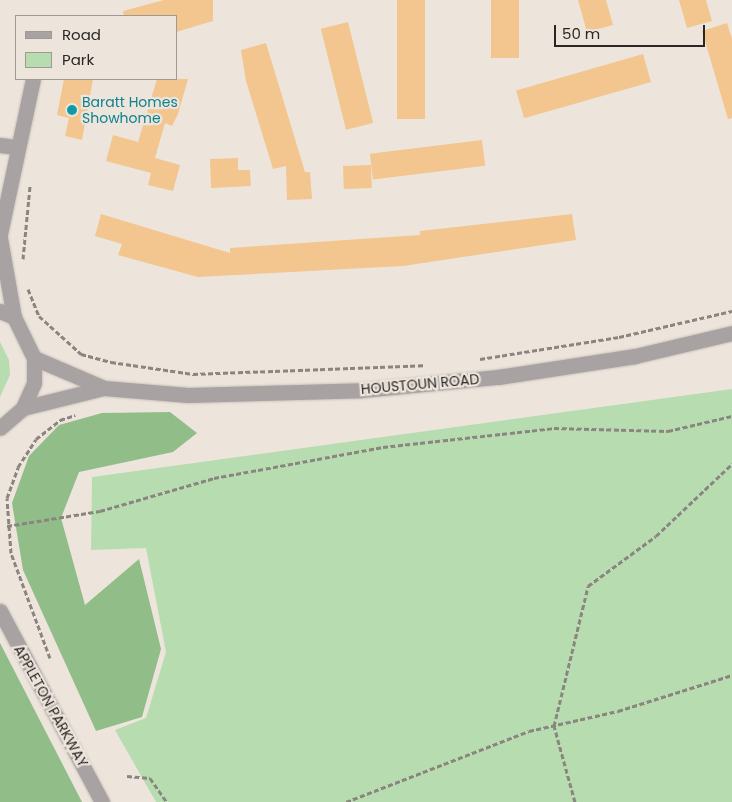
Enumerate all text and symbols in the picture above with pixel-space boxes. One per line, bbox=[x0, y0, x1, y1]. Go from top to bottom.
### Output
legend bbox=[15, 15, 178, 80]
scale bar bbox=[557, 15, 708, 47]
text: 50 m bbox=[562, 23, 600, 44]
text: Road bbox=[62, 24, 101, 45]
text: Park bbox=[62, 49, 94, 70]
place label: Baratt Homes Showhome bbox=[82, 94, 178, 126]
marker: Baratt Homes Showhome bbox=[66, 104, 78, 116]
street label: HOUSTOUN ROAD bbox=[360, 370, 480, 398]
street label: APPLETON PARKWAY bbox=[11, 642, 91, 770]

